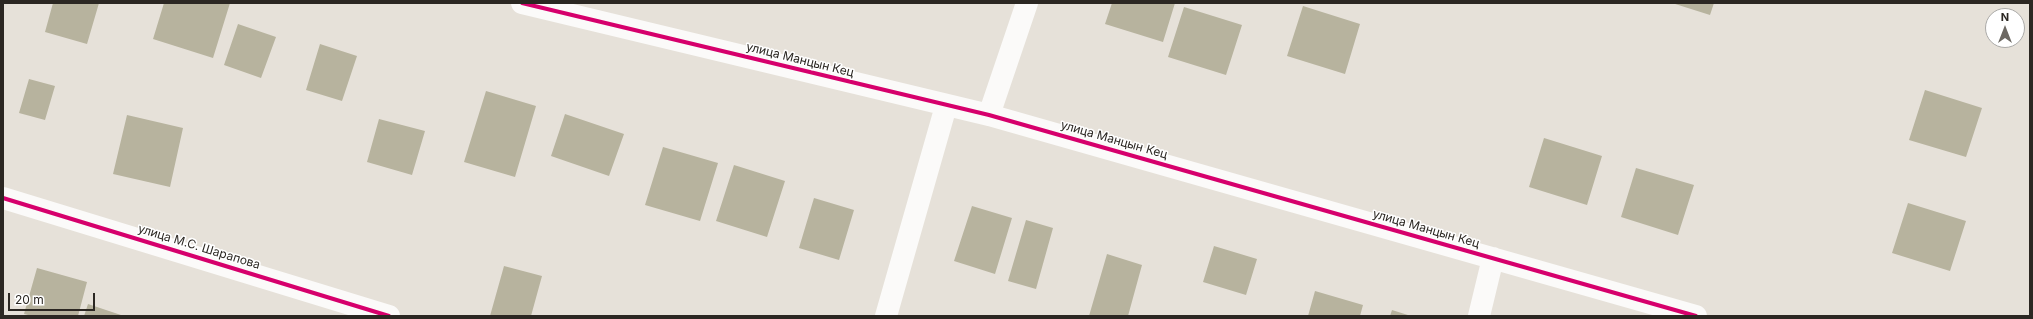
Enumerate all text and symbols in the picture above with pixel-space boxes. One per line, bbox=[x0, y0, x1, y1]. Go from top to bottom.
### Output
north arrow bbox=[1985, 8, 2025, 48]
text: N bbox=[2001, 10, 2009, 24]
street label: улица Манцын Кец bbox=[745, 40, 855, 80]
street label: улица Манцын Кец bbox=[1059, 118, 1169, 162]
street label: улица Манцын Кец bbox=[1371, 207, 1481, 251]
street label: улица М.С. Шарапова bbox=[136, 222, 262, 272]
scale bar bbox=[10, 285, 97, 311]
text: 20 m bbox=[15, 292, 44, 307]

